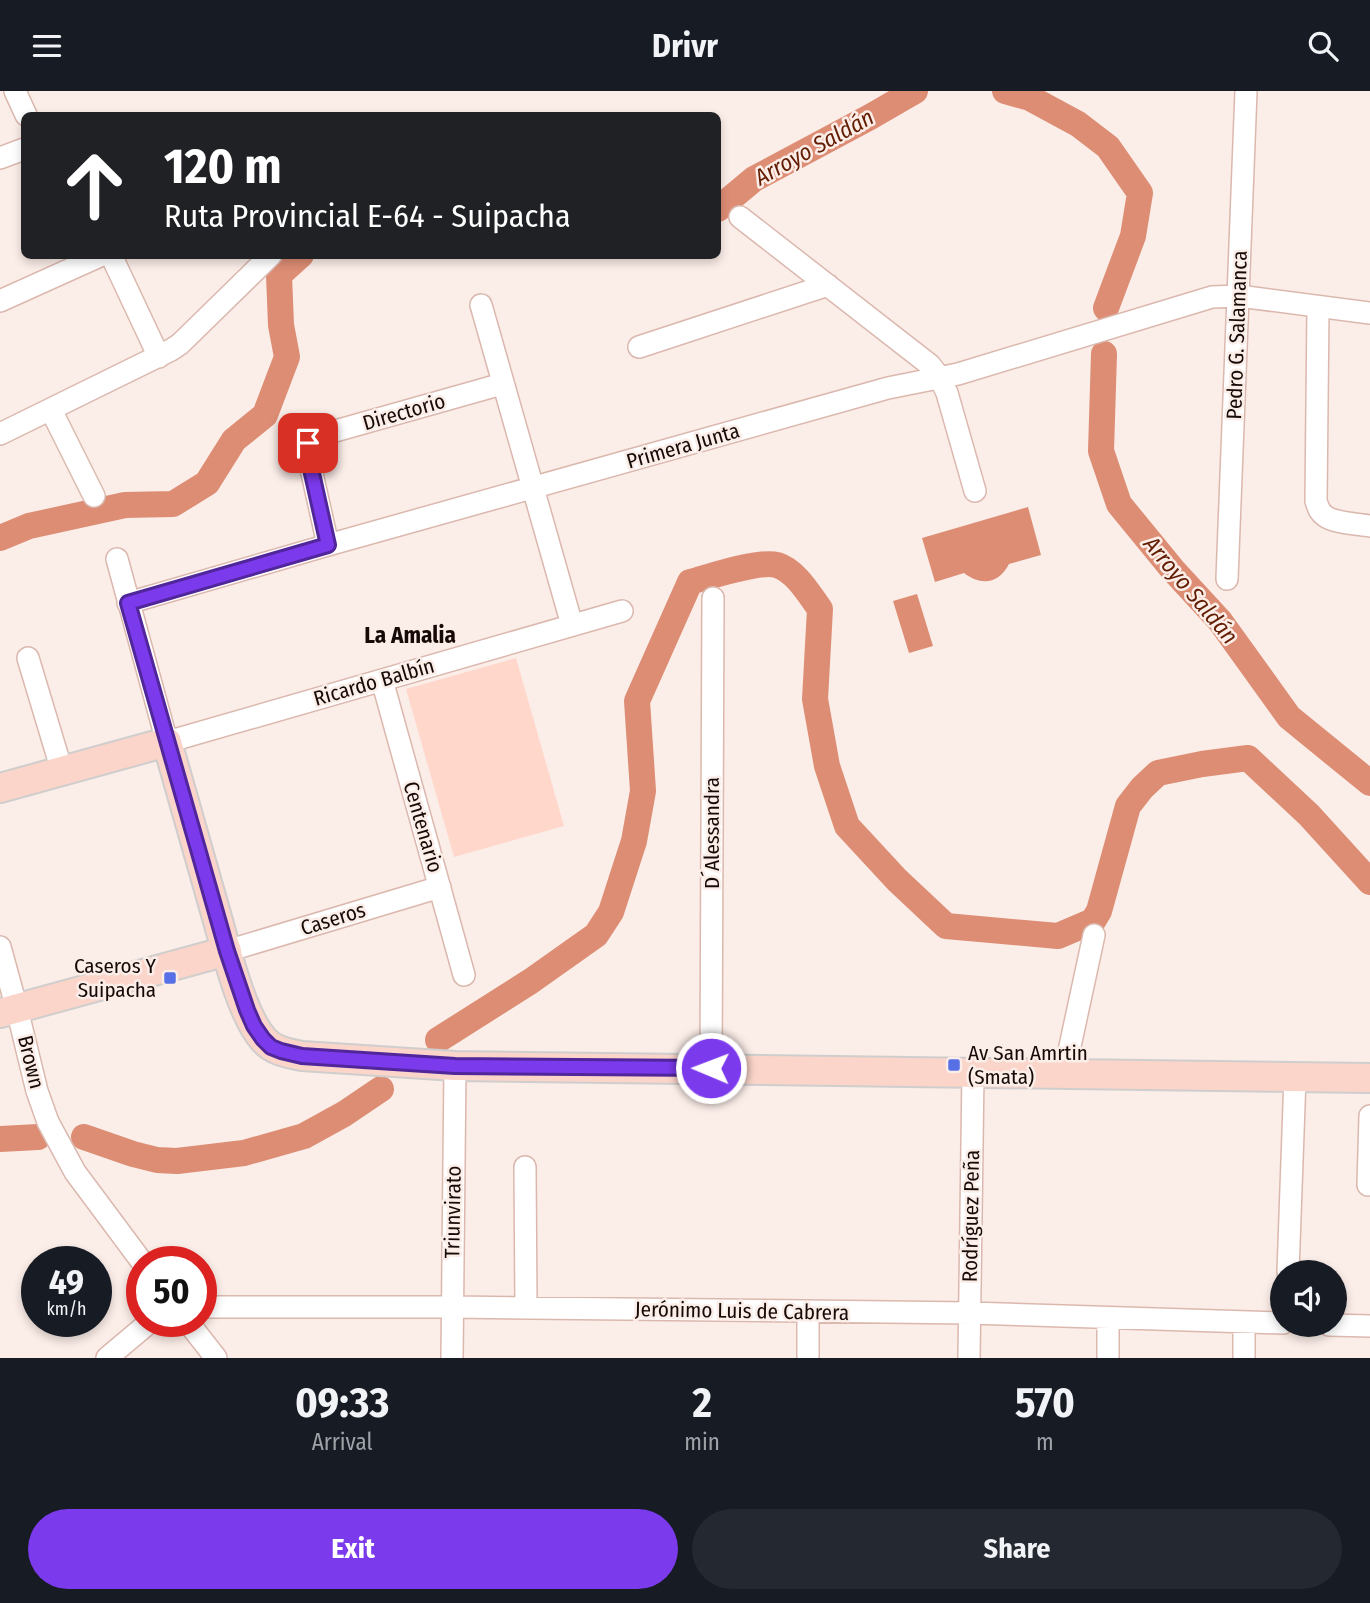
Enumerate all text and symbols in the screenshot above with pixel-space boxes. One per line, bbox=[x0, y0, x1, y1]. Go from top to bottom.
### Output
icon: menu bbox=[28, 27, 66, 65]
text: Drivr bbox=[652, 27, 718, 65]
icon: search bbox=[1304, 27, 1342, 65]
water label: Arroyo Saldán bbox=[749, 103, 878, 192]
text: 120 m bbox=[164, 137, 282, 196]
icon: ahead bbox=[49, 140, 140, 231]
text: Ruta Provincial E-64 - Suipacha bbox=[164, 197, 571, 235]
street label: Pedro G. Salamanca bbox=[1221, 250, 1253, 420]
street label: Directorio bbox=[360, 388, 448, 436]
pin bbox=[278, 413, 338, 473]
street label: Primera Junta bbox=[623, 417, 743, 475]
icon: arrive bbox=[289, 424, 327, 462]
water label: Arroyo Saldán bbox=[1137, 530, 1244, 650]
district label: La Amalia bbox=[364, 621, 456, 649]
street label: Ricardo Balbín bbox=[311, 652, 437, 712]
street label: D´Alessandra bbox=[699, 777, 725, 889]
street label: Centenario bbox=[398, 778, 448, 876]
street label: Caseros bbox=[297, 897, 369, 941]
place label: Caseros Y Suipacha bbox=[74, 953, 157, 1003]
marker: Caseros Y Suipacha bbox=[162, 970, 178, 986]
position arrow bbox=[674, 1031, 748, 1105]
street label: Brown bbox=[12, 1033, 50, 1091]
place label: Av San Amrtin (Smata) bbox=[968, 1040, 1088, 1090]
marker: Av San Amrtin (Smata) bbox=[946, 1057, 962, 1073]
street label: Rodríguez Peña bbox=[957, 1150, 985, 1282]
street label: Triunvirato bbox=[439, 1165, 467, 1259]
speed limit sign: 50 bbox=[126, 1246, 217, 1337]
map controls bbox=[1270, 1260, 1347, 1337]
button: sound bbox=[1270, 1260, 1347, 1337]
text: 49 bbox=[49, 1261, 84, 1303]
street label: Jerónimo Luis de Cabrera bbox=[635, 1296, 849, 1326]
text: km/h bbox=[46, 1298, 87, 1320]
text: 09:33 bbox=[295, 1378, 389, 1428]
text: 2 bbox=[692, 1378, 712, 1428]
text: 570 bbox=[1015, 1378, 1075, 1428]
text: Arrival bbox=[312, 1428, 373, 1456]
text: min bbox=[684, 1428, 720, 1456]
text: m bbox=[1036, 1428, 1054, 1456]
button: Exit bbox=[28, 1509, 678, 1589]
button: Share bbox=[692, 1509, 1342, 1589]

